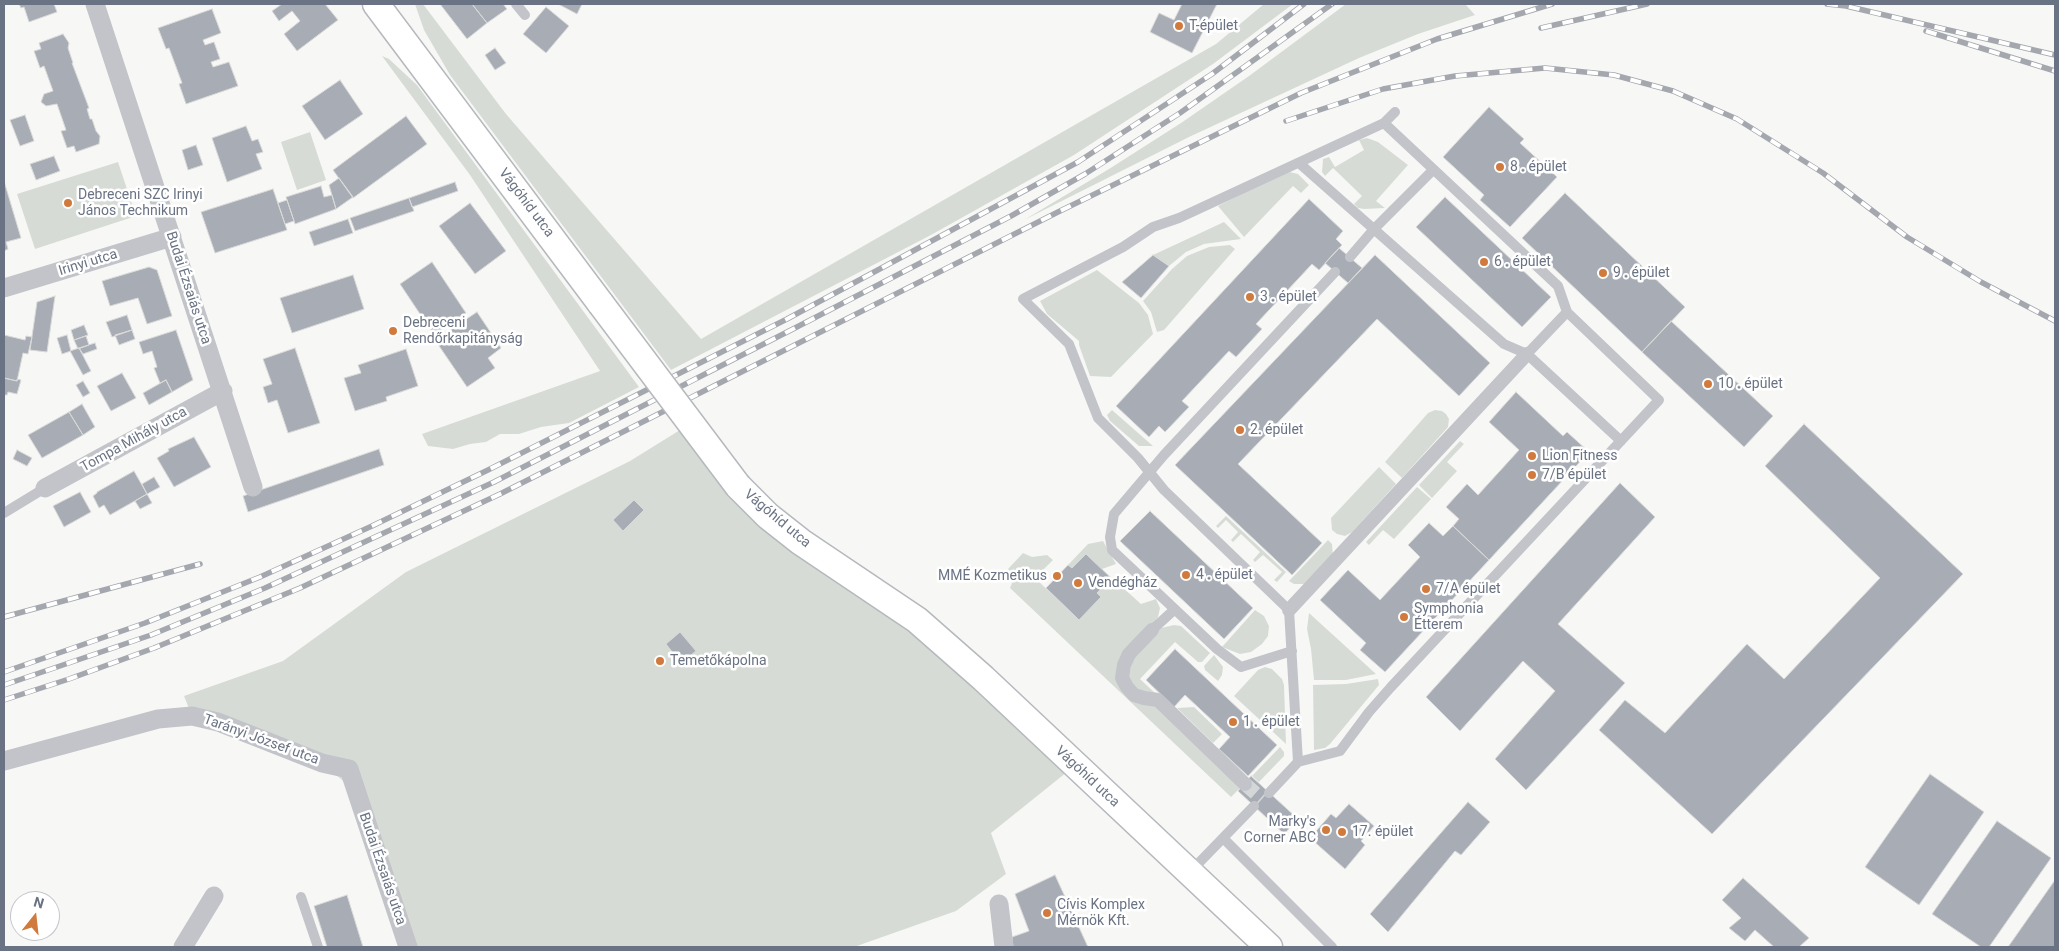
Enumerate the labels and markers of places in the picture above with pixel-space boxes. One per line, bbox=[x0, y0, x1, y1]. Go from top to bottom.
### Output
place label: T-épület bbox=[1189, 18, 1238, 34]
marker: T-épület bbox=[1173, 20, 1185, 32]
place label: 8 . épület bbox=[1510, 159, 1567, 175]
marker: 8 . épület bbox=[1494, 161, 1506, 173]
place label: Debreceni SZC Irinyi János Technikum bbox=[78, 187, 203, 220]
marker: Debreceni SZC Irinyi János Technikum bbox=[62, 197, 74, 209]
place label: 6 . épület bbox=[1494, 254, 1551, 270]
marker: 6 . épület bbox=[1478, 256, 1490, 268]
place label: 9 . épület bbox=[1613, 265, 1670, 281]
marker: 9 . épület bbox=[1597, 267, 1609, 279]
place label: 3 . épület bbox=[1260, 289, 1317, 305]
marker: 3 . épület bbox=[1244, 291, 1256, 303]
place label: Debreceni Rendőrkapitányság bbox=[403, 315, 523, 348]
marker: Debreceni Rendőrkapitányság bbox=[387, 325, 399, 337]
place label: 10 . épület bbox=[1718, 376, 1783, 392]
marker: 10 . épület bbox=[1702, 378, 1714, 390]
place label: 2. épület bbox=[1250, 422, 1303, 438]
marker: 2. épület bbox=[1234, 424, 1246, 436]
place label: Lion Fitness bbox=[1542, 448, 1617, 464]
marker: Lion Fitness bbox=[1526, 450, 1538, 462]
place label: 7/B épület bbox=[1542, 467, 1606, 483]
marker: 7/B épület bbox=[1526, 469, 1538, 481]
place label: 4 . épület bbox=[1196, 567, 1253, 583]
place label: MMÉ Kozmetikus bbox=[938, 568, 1047, 584]
marker: 4 . épület bbox=[1180, 569, 1192, 581]
marker: MMÉ Kozmetikus bbox=[1051, 570, 1063, 582]
place label: Vendégház bbox=[1088, 575, 1157, 591]
marker: Vendégház bbox=[1072, 577, 1084, 589]
place label: 7/A épület bbox=[1436, 581, 1501, 597]
marker: 7/A épület bbox=[1420, 583, 1432, 595]
place label: Symphonia Étterem bbox=[1414, 601, 1484, 634]
marker: Symphonia Étterem bbox=[1398, 611, 1410, 623]
place label: Temetőkápolna bbox=[670, 653, 767, 669]
marker: Temetőkápolna bbox=[654, 655, 666, 667]
place label: 1 . épület bbox=[1243, 714, 1300, 730]
marker: 1 . épület bbox=[1227, 716, 1239, 728]
place label: Marky's Corner ABC bbox=[1244, 814, 1316, 846]
marker: Marky's Corner ABC bbox=[1320, 824, 1332, 836]
place label: 17. épület bbox=[1352, 824, 1413, 840]
marker: 17. épület bbox=[1336, 826, 1348, 838]
place label: Cívis Komplex Mérnök Kft. bbox=[1057, 897, 1145, 930]
marker: Cívis Komplex Mérnök Kft. bbox=[1041, 907, 1053, 919]

